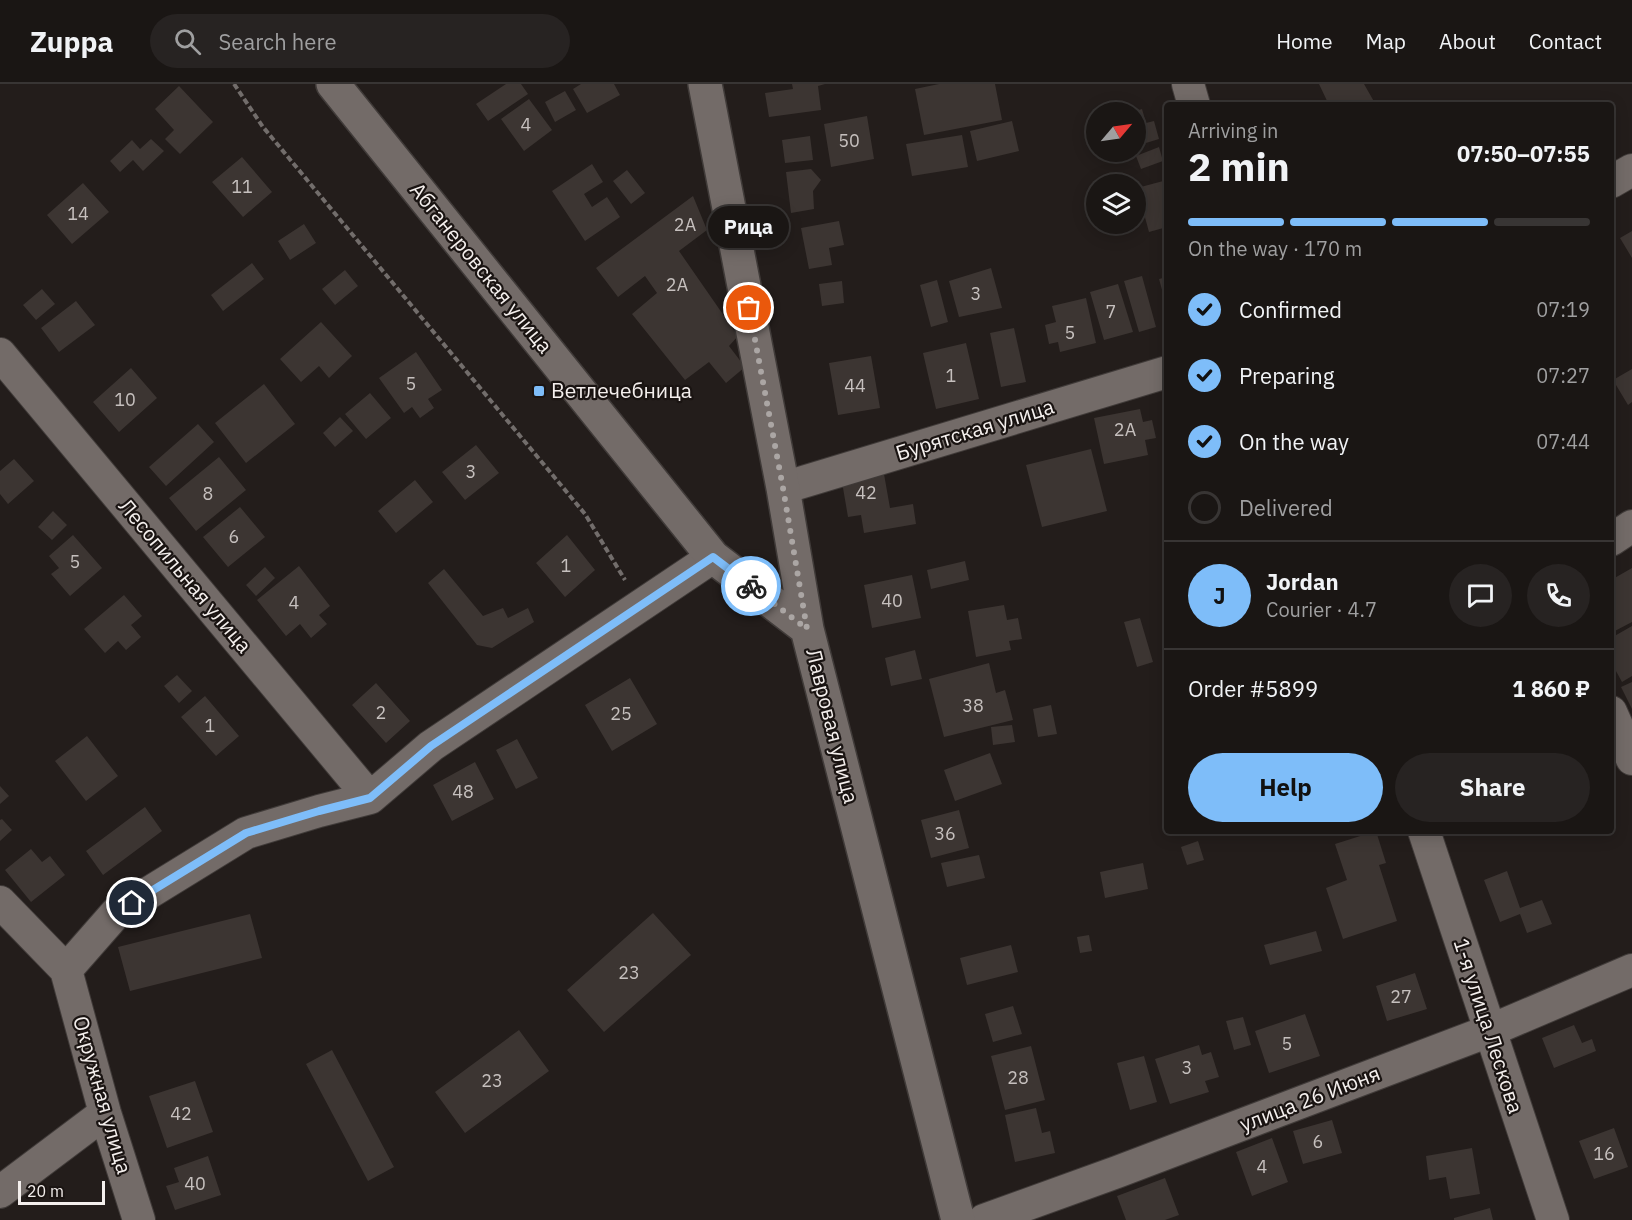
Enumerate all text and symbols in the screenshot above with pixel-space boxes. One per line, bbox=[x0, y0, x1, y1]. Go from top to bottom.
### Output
search box bbox=[150, 14, 570, 68]
text: Zuppa bbox=[30, 23, 114, 60]
icon: search bbox=[171, 25, 204, 58]
text: Search here bbox=[219, 27, 336, 56]
text: Home bbox=[1276, 27, 1333, 55]
text: Map bbox=[1366, 27, 1406, 55]
text: About bbox=[1439, 27, 1496, 55]
text: Contact bbox=[1529, 27, 1602, 55]
north arrow bbox=[1086, 102, 1146, 162]
map controls bbox=[1086, 102, 1146, 234]
house number: 4 bbox=[521, 113, 532, 136]
text: Arriving in bbox=[1188, 117, 1278, 144]
house number: 50 bbox=[838, 129, 860, 152]
text: 07:50–07:55 bbox=[1457, 139, 1590, 168]
text: 2 min bbox=[1188, 141, 1290, 192]
button: layers bbox=[1086, 174, 1146, 234]
house number: 11 bbox=[231, 175, 253, 198]
street label: Абганеровская улица bbox=[404, 176, 559, 359]
house number: 14 bbox=[67, 202, 89, 225]
callout: Рица bbox=[708, 206, 789, 248]
house number: 2А bbox=[674, 213, 697, 236]
text: Рица bbox=[724, 213, 773, 240]
text: On the way · 170 m bbox=[1188, 235, 1362, 262]
house number: 2А bbox=[666, 273, 689, 296]
pin bbox=[723, 282, 774, 333]
house number: 3 bbox=[971, 282, 981, 305]
icon: bag bbox=[732, 291, 765, 324]
icon: check bbox=[1188, 293, 1221, 326]
text: Confirmed bbox=[1239, 295, 1342, 324]
text: 07:19 bbox=[1536, 296, 1590, 323]
house number: 7 bbox=[1106, 300, 1116, 323]
house number: 5 bbox=[1065, 321, 1075, 344]
icon: check bbox=[1188, 359, 1221, 392]
text: Preparing bbox=[1239, 361, 1334, 390]
text: 07:27 bbox=[1536, 362, 1590, 389]
house number: 1 bbox=[946, 364, 956, 387]
house number: 5 bbox=[406, 372, 416, 395]
house number: 44 bbox=[844, 374, 866, 397]
place label: Ветлечебница bbox=[551, 376, 692, 404]
marker: Ветлечебница bbox=[532, 384, 546, 398]
house number: 10 bbox=[114, 388, 136, 411]
street label: Бурятская улица bbox=[892, 392, 1057, 466]
house number: 2А bbox=[1114, 418, 1137, 441]
icon: check bbox=[1188, 425, 1221, 458]
text: On the way bbox=[1239, 427, 1349, 456]
text: 07:44 bbox=[1536, 428, 1590, 455]
house number: 3 bbox=[466, 460, 476, 483]
house number: 42 bbox=[855, 481, 877, 504]
house number: 8 bbox=[203, 482, 213, 505]
street label: Лесопильная улица bbox=[113, 492, 259, 658]
text: Delivered bbox=[1239, 493, 1333, 522]
house number: 6 bbox=[229, 525, 239, 548]
house number: 5 bbox=[70, 550, 80, 573]
house number: 1 bbox=[561, 554, 571, 577]
courier bbox=[721, 556, 781, 616]
button: chat bbox=[1449, 564, 1512, 627]
button: phone bbox=[1527, 564, 1590, 627]
text: Jordan bbox=[1266, 567, 1339, 596]
icon: bike bbox=[735, 570, 768, 603]
text: J bbox=[1213, 581, 1226, 610]
house number: 40 bbox=[881, 589, 903, 612]
house number: 4 bbox=[289, 591, 300, 614]
text: Courier · 4.7 bbox=[1266, 596, 1377, 623]
street label: Лавровая улица bbox=[800, 646, 866, 806]
text: Order #5899 bbox=[1188, 674, 1318, 703]
text: 1 860 ₽ bbox=[1512, 674, 1590, 703]
house number: 38 bbox=[962, 694, 984, 717]
house number: 2 bbox=[376, 701, 386, 724]
house number: 25 bbox=[610, 702, 632, 725]
house number: 1 bbox=[205, 714, 215, 737]
button: Help bbox=[1188, 753, 1383, 822]
button: Share bbox=[1395, 753, 1590, 822]
house number: 48 bbox=[452, 780, 474, 803]
house number: 36 bbox=[934, 822, 956, 845]
pin bbox=[106, 877, 157, 928]
icon: home bbox=[115, 886, 148, 919]
street label: 1-я улица Лескова bbox=[1447, 935, 1530, 1117]
house number: 23 bbox=[618, 961, 640, 984]
house number: 27 bbox=[1390, 985, 1412, 1008]
street label: Окружная улица bbox=[67, 1012, 139, 1177]
house number: 5 bbox=[1282, 1032, 1292, 1055]
house number: 3 bbox=[1182, 1056, 1192, 1079]
street label: улица 26 Июня bbox=[1235, 1058, 1384, 1138]
house number: 28 bbox=[1007, 1066, 1029, 1089]
house number: 23 bbox=[481, 1069, 503, 1092]
house number: 42 bbox=[170, 1102, 192, 1125]
house number: 6 bbox=[1313, 1130, 1323, 1153]
house number: 16 bbox=[1593, 1142, 1615, 1165]
house number: 4 bbox=[1257, 1155, 1268, 1178]
house number: 40 bbox=[184, 1172, 206, 1195]
scale bar bbox=[18, 1178, 105, 1206]
text: 20 m bbox=[27, 1181, 64, 1201]

